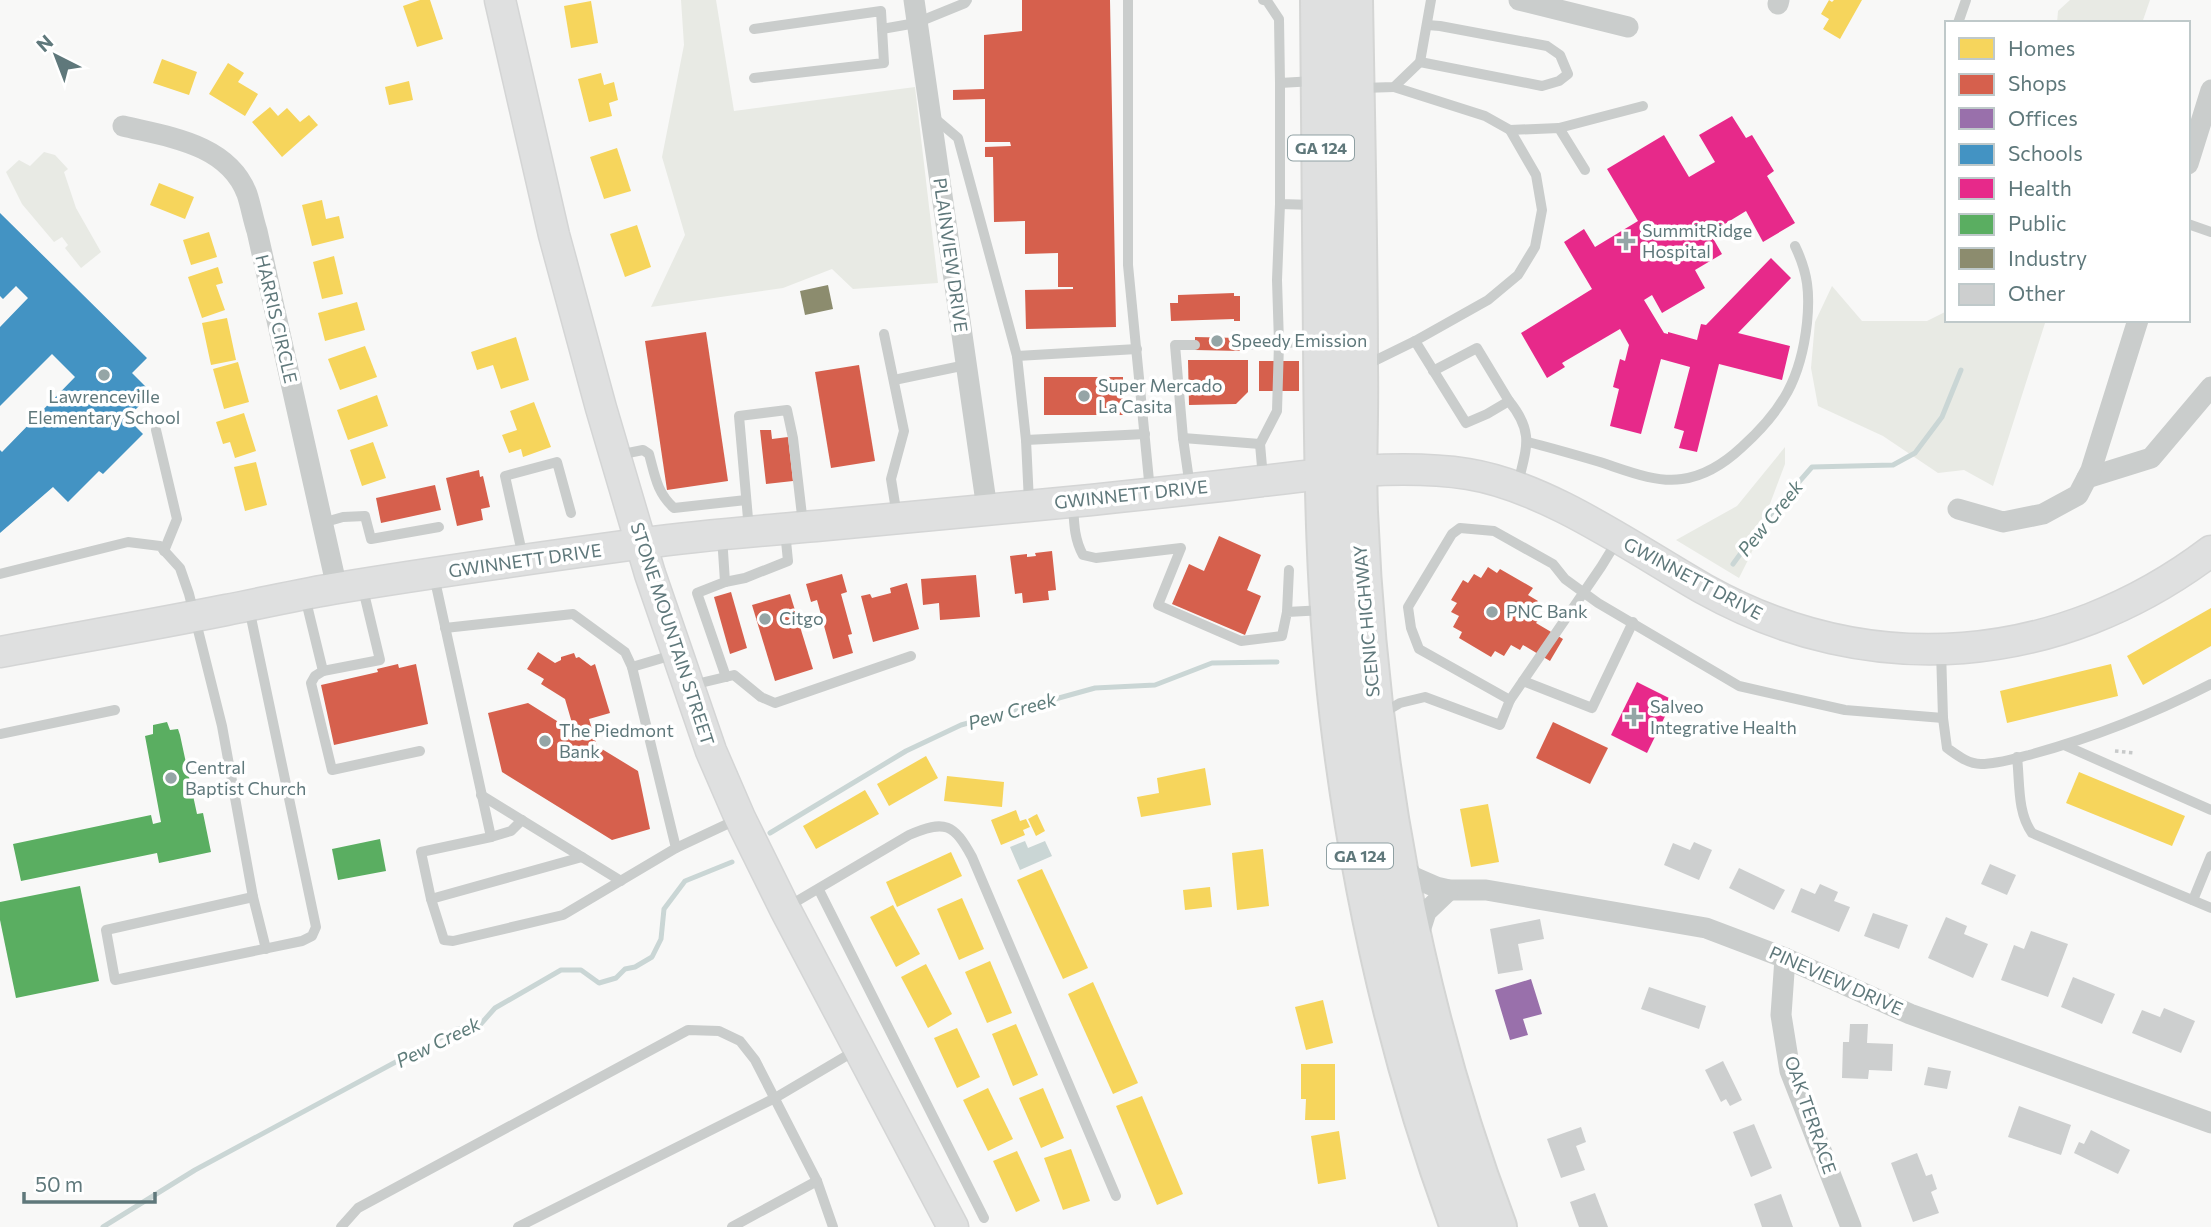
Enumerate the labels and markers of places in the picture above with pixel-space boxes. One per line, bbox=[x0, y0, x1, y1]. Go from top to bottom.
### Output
place label: SummitRidge Hospital bbox=[1642, 219, 1752, 262]
marker: SummitRidge Hospital bbox=[1616, 231, 1636, 251]
place label: Speedy Emission bbox=[1231, 329, 1367, 351]
marker: Speedy Emission bbox=[1209, 333, 1225, 349]
marker: Lawrenceville Elementary School bbox=[96, 367, 112, 383]
place label: Super Mercado La Casita bbox=[1098, 374, 1222, 417]
place label: Lawrenceville Elementary School bbox=[28, 385, 180, 428]
marker: Super Mercado La Casita bbox=[1076, 388, 1092, 404]
place label: PNC Bank bbox=[1506, 600, 1588, 622]
marker: PNC Bank bbox=[1484, 604, 1500, 620]
place label: Citgo bbox=[779, 607, 824, 629]
marker: Citgo bbox=[757, 611, 773, 627]
place label: Salveo Integrative Health bbox=[1650, 695, 1797, 738]
marker: Salveo Integrative Health bbox=[1624, 707, 1644, 727]
place label: The Piedmont Bank bbox=[559, 719, 674, 762]
marker: The Piedmont Bank bbox=[537, 733, 553, 749]
place label: Central Baptist Church bbox=[185, 756, 306, 799]
marker: Central Baptist Church bbox=[163, 770, 179, 786]

